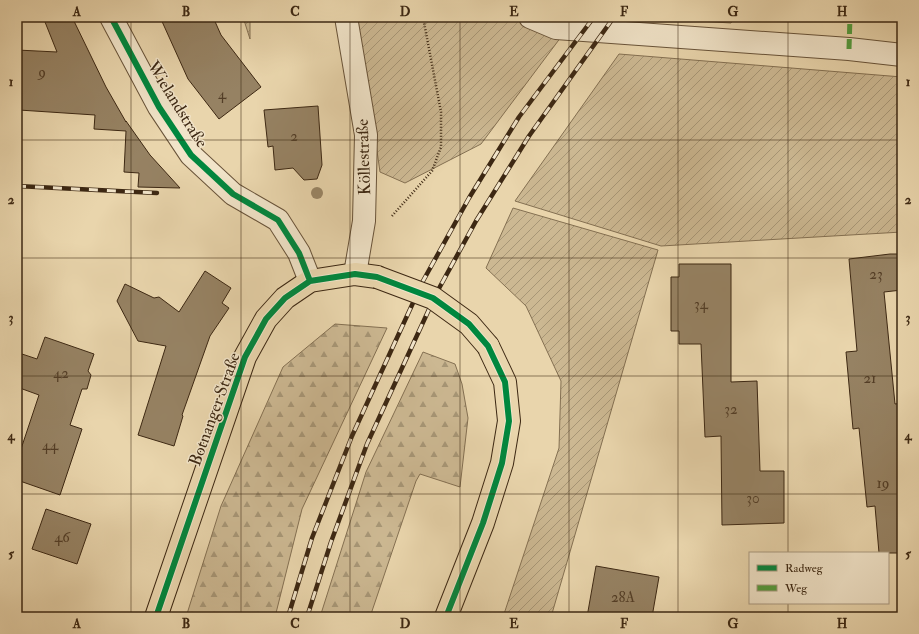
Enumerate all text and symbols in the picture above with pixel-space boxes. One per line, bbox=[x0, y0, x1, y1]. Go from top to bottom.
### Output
text: A bbox=[72, 4, 82, 20]
text: B bbox=[182, 4, 190, 20]
text: C bbox=[290, 4, 300, 20]
text: D bbox=[400, 4, 411, 20]
text: E bbox=[509, 4, 519, 20]
text: F bbox=[620, 4, 629, 20]
text: G bbox=[728, 4, 739, 20]
text: H bbox=[837, 4, 848, 20]
street label: Wielandstraße bbox=[142, 56, 213, 151]
house number: 9 bbox=[37, 63, 46, 82]
text: 1 bbox=[9, 74, 14, 90]
text: 1 bbox=[906, 74, 911, 90]
house number: 4 bbox=[218, 85, 227, 104]
street label: Köllestraße bbox=[352, 118, 375, 196]
house number: 2 bbox=[290, 127, 298, 146]
text: 2 bbox=[8, 192, 15, 208]
text: 2 bbox=[905, 192, 912, 208]
house number: 23 bbox=[869, 265, 883, 284]
house number: 34 bbox=[694, 295, 709, 314]
text: 3 bbox=[9, 310, 14, 326]
text: 3 bbox=[906, 310, 911, 326]
street label: Botnanger Straße bbox=[184, 350, 245, 469]
house number: 42 bbox=[53, 364, 69, 383]
house number: 21 bbox=[864, 369, 876, 388]
house number: 32 bbox=[724, 400, 738, 419]
text: 4 bbox=[6, 428, 15, 444]
text: 4 bbox=[903, 428, 912, 444]
house number: 44 bbox=[42, 436, 59, 455]
house number: 19 bbox=[877, 474, 889, 493]
house number: 30 bbox=[746, 489, 760, 508]
house number: 46 bbox=[54, 528, 71, 547]
text: 5 bbox=[8, 546, 14, 562]
text: 5 bbox=[905, 546, 911, 562]
legend bbox=[749, 552, 889, 604]
text: Radweg bbox=[785, 561, 824, 576]
text: Weg bbox=[784, 581, 808, 596]
house number: 28A bbox=[611, 588, 636, 607]
text: A bbox=[72, 616, 82, 632]
text: B bbox=[182, 616, 190, 632]
text: C bbox=[290, 616, 300, 632]
text: D bbox=[400, 616, 411, 632]
text: E bbox=[509, 616, 519, 632]
text: F bbox=[620, 616, 629, 632]
text: G bbox=[728, 616, 739, 632]
text: H bbox=[837, 616, 848, 632]

